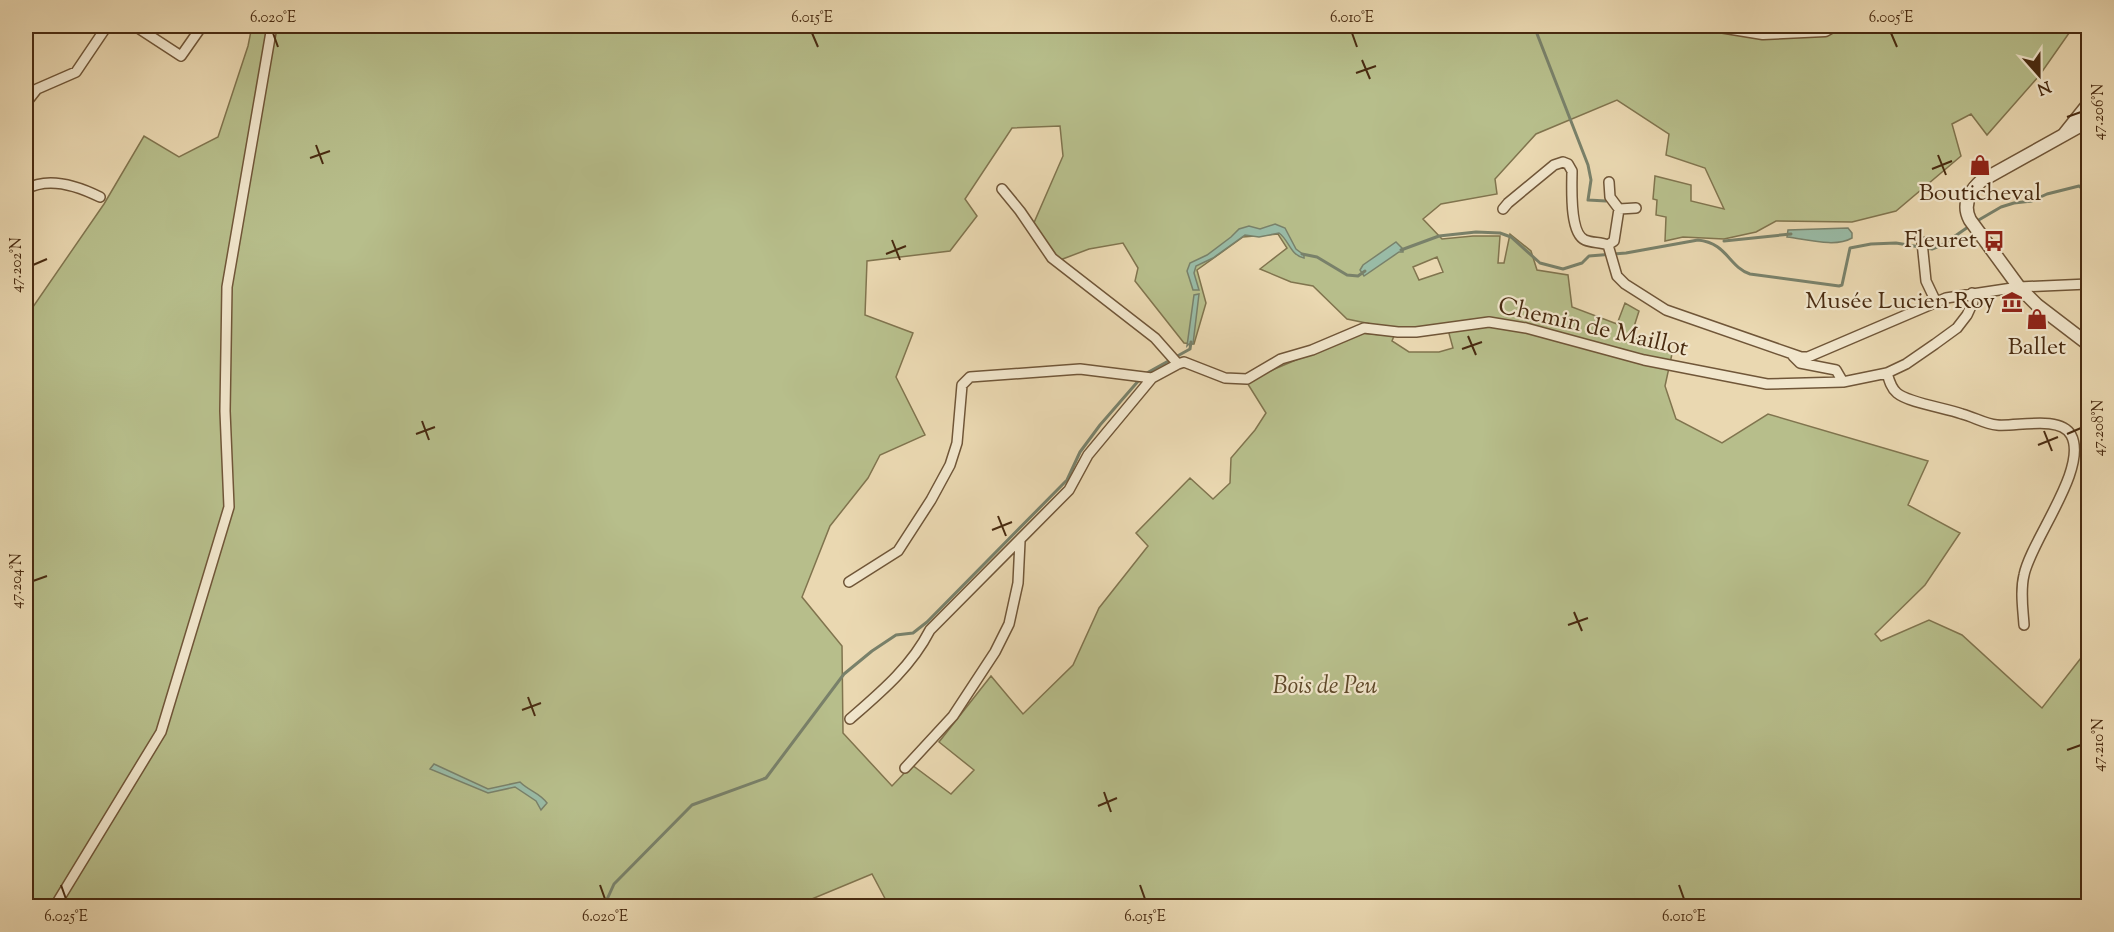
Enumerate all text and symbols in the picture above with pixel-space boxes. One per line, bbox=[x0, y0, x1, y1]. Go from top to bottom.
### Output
text: 6.020°E bbox=[250, 8, 296, 29]
text: 6.015°E bbox=[791, 8, 833, 29]
text: 6.010°E bbox=[1330, 8, 1374, 29]
text: 6.005°E bbox=[1869, 8, 1913, 29]
north arrow bbox=[2009, 45, 2069, 105]
text: N bbox=[2033, 74, 2054, 100]
text: 47.206°N bbox=[2089, 84, 2110, 140]
shop icon: Bouticheval bbox=[1968, 153, 1992, 177]
place label: Bouticheval bbox=[1919, 177, 2042, 211]
place label: Fleuret bbox=[1904, 224, 1977, 258]
bus stop icon: Fleuret bbox=[1982, 229, 2006, 253]
text: 47.202°N bbox=[7, 237, 28, 293]
place label: Musée Lucien Roy bbox=[1805, 285, 1995, 319]
street label: Chemin de Maillot bbox=[1495, 290, 1691, 366]
museum icon: Musée Lucien Roy bbox=[2000, 290, 2024, 314]
shop icon: Ballet bbox=[2025, 307, 2049, 331]
place label: Ballet bbox=[2008, 331, 2066, 365]
text: 47.208°N bbox=[2089, 400, 2110, 456]
text: 47.204°N bbox=[7, 553, 28, 609]
park label: Bois de Peu bbox=[1273, 670, 1378, 704]
text: 47.210°N bbox=[2089, 718, 2110, 772]
text: 6.025°E bbox=[44, 907, 88, 928]
text: 6.020°E bbox=[582, 907, 628, 928]
text: 6.015°E bbox=[1124, 907, 1166, 928]
text: 6.010°E bbox=[1662, 907, 1706, 928]

